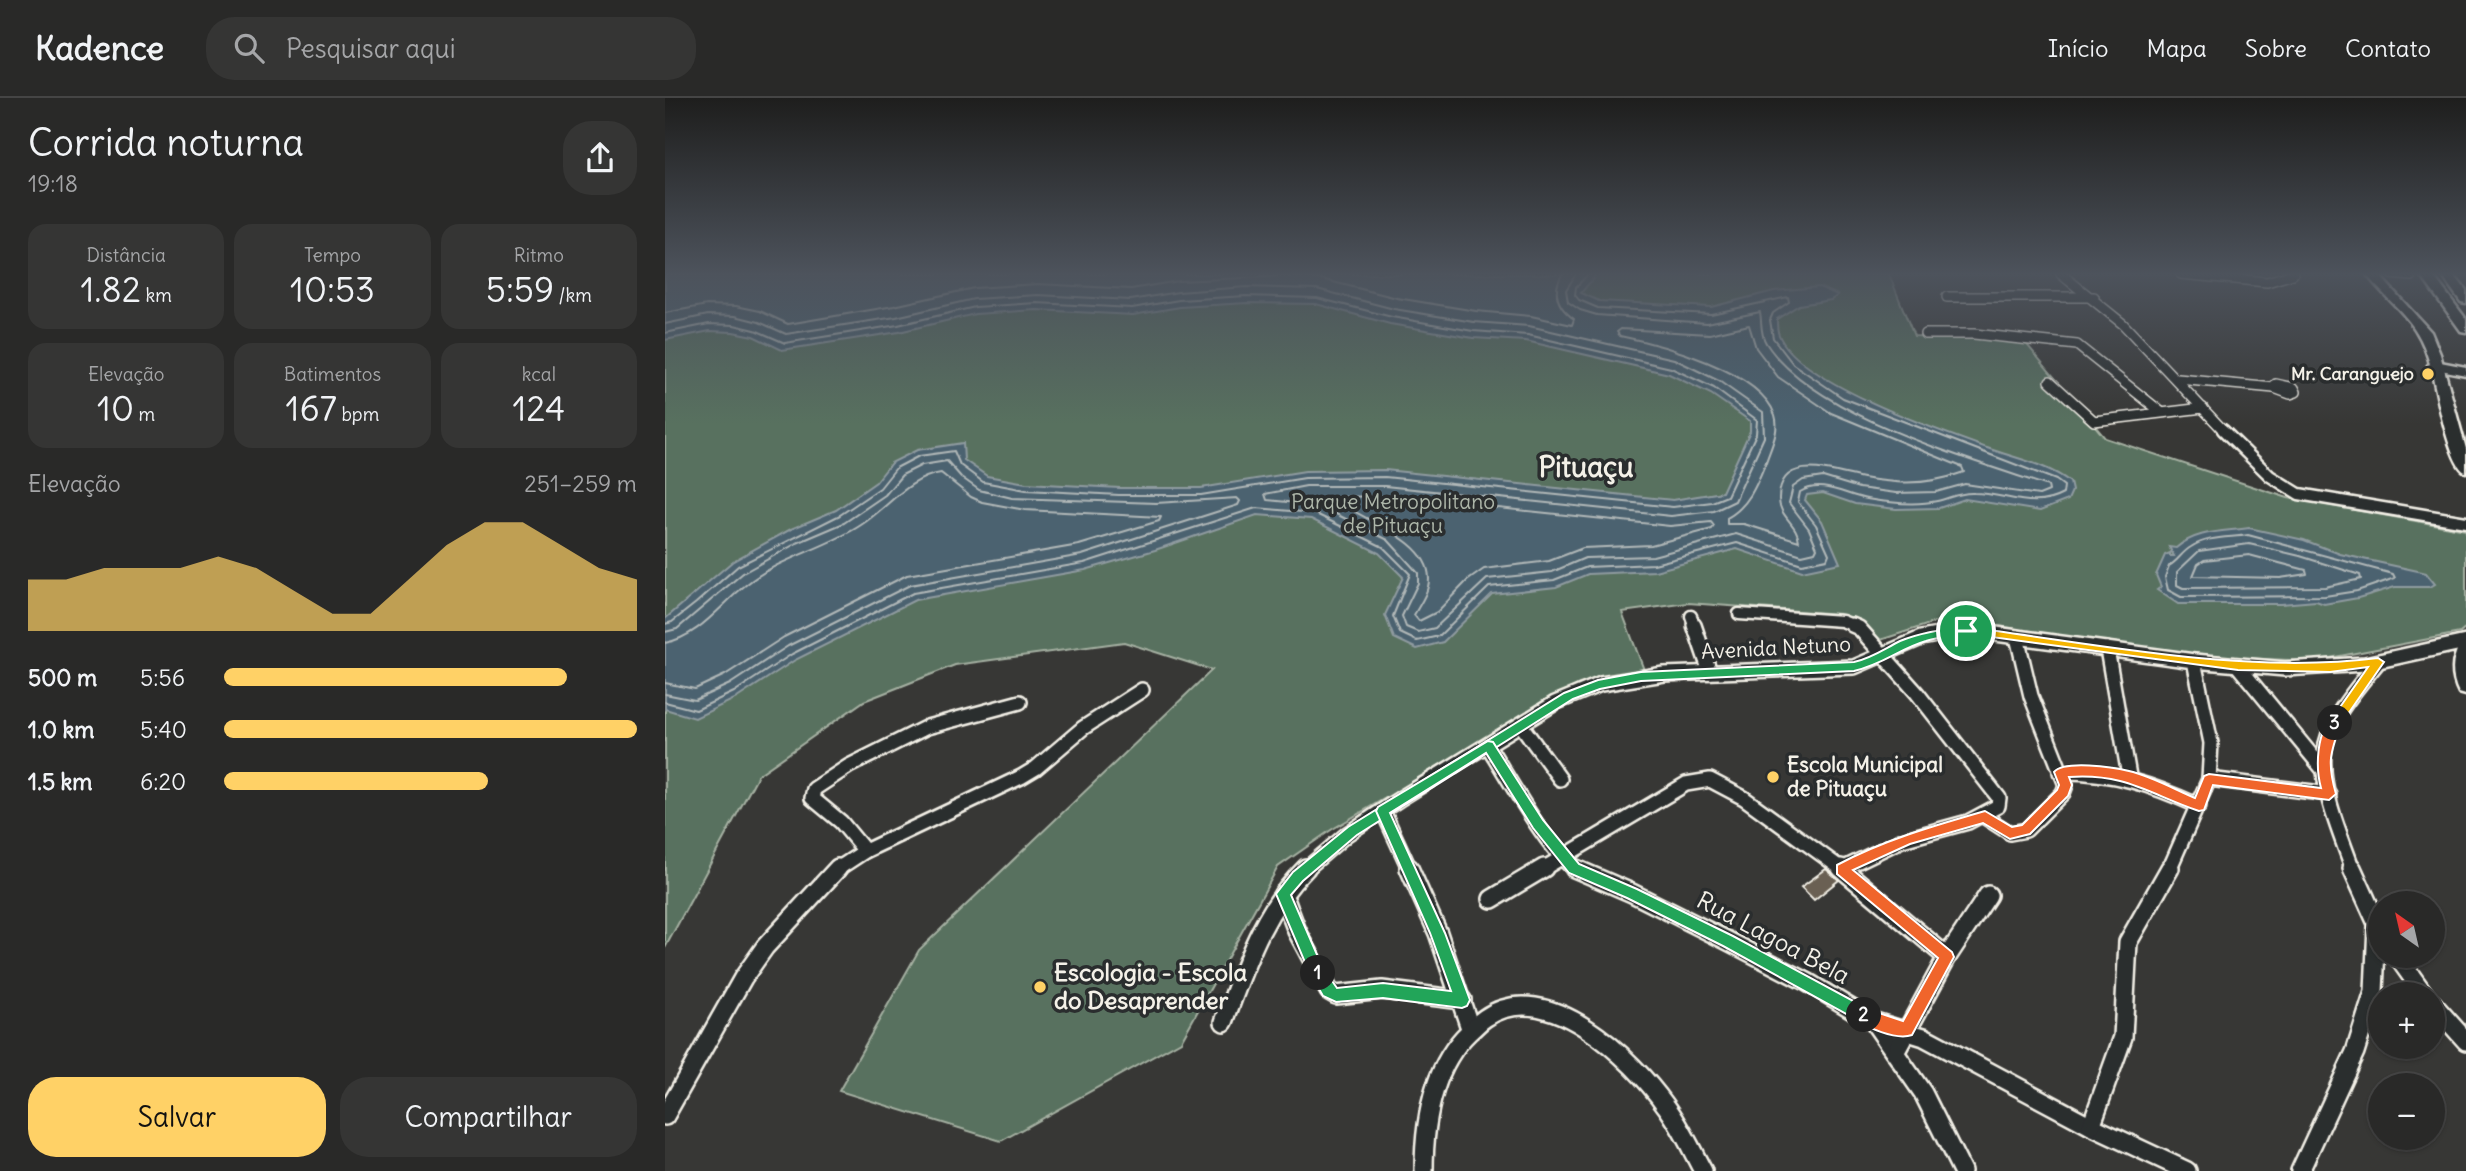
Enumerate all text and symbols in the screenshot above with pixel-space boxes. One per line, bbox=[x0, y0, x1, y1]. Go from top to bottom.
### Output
search box bbox=[206, 17, 696, 80]
text: Kadence bbox=[35, 27, 164, 69]
icon: search bbox=[230, 29, 268, 67]
text: Pesquisar aqui bbox=[286, 32, 455, 65]
text: Início bbox=[2048, 33, 2108, 63]
text: Mapa bbox=[2146, 33, 2207, 63]
text: Sobre bbox=[2245, 33, 2307, 63]
text: Contato bbox=[2345, 33, 2431, 63]
text: Corrida noturna bbox=[28, 119, 304, 166]
button: share bbox=[563, 121, 637, 195]
text: 19:18 bbox=[28, 169, 78, 198]
text: Distância bbox=[86, 243, 166, 267]
text: Tempo bbox=[304, 243, 361, 267]
text: Ritmo bbox=[514, 243, 564, 267]
text: 1.82 bbox=[80, 267, 141, 311]
text: 10:53 bbox=[290, 267, 375, 311]
text: 5:59 bbox=[486, 267, 554, 311]
text: km bbox=[141, 283, 172, 307]
text: /km bbox=[554, 283, 592, 307]
text: Elevação bbox=[88, 362, 164, 386]
text: Batimentos bbox=[284, 362, 381, 386]
text: kcal bbox=[522, 362, 556, 386]
place label: Mr. Caranguejo bbox=[2291, 362, 2414, 385]
marker: Mr. Caranguejo bbox=[2420, 366, 2436, 382]
text: 10 bbox=[97, 386, 134, 430]
text: 167 bbox=[286, 386, 337, 430]
text: 124 bbox=[512, 386, 565, 430]
text: m bbox=[134, 402, 155, 426]
text: bpm bbox=[337, 402, 379, 426]
district label: Pituaçu bbox=[1538, 449, 1634, 485]
text: Elevação bbox=[28, 469, 121, 498]
text: 251–259 m bbox=[524, 469, 637, 498]
park label: Parque Metropolitano de Pituaçu bbox=[1291, 488, 1495, 539]
pin bbox=[1936, 601, 1996, 661]
icon: arrive bbox=[1947, 612, 1985, 650]
street label: Avenida Netuno bbox=[1700, 630, 1852, 665]
text: 500 m bbox=[28, 663, 97, 692]
text: 5:56 bbox=[140, 663, 185, 692]
pin: 3 bbox=[2317, 706, 2353, 740]
text: 3 bbox=[2329, 710, 2340, 734]
text: 1.0 km bbox=[28, 715, 94, 744]
text: 5:40 bbox=[140, 715, 187, 744]
place label: Escola Municipal de Pituaçu bbox=[1787, 751, 1943, 802]
text: 1.5 km bbox=[28, 767, 93, 796]
text: 6:20 bbox=[140, 767, 186, 796]
marker: Escola Municipal de Pituaçu bbox=[1765, 769, 1781, 785]
street label: Rua Lagoa Bela bbox=[1692, 884, 1855, 990]
north arrow bbox=[2368, 891, 2445, 968]
map controls bbox=[2368, 891, 2445, 1150]
pin: 1 bbox=[1301, 956, 1335, 990]
place label: Escologia - Escola do Desaprender bbox=[1054, 957, 1247, 1015]
text: 1 bbox=[1314, 960, 1321, 984]
marker: Escologia - Escola do Desaprender bbox=[1032, 979, 1048, 995]
button: + bbox=[2368, 982, 2445, 1059]
pin: 2 bbox=[1847, 998, 1881, 1032]
text: 2 bbox=[1858, 1002, 1869, 1026]
button: − bbox=[2368, 1073, 2445, 1150]
button: Salvar bbox=[28, 1077, 326, 1157]
button: Compartilhar bbox=[340, 1077, 637, 1157]

